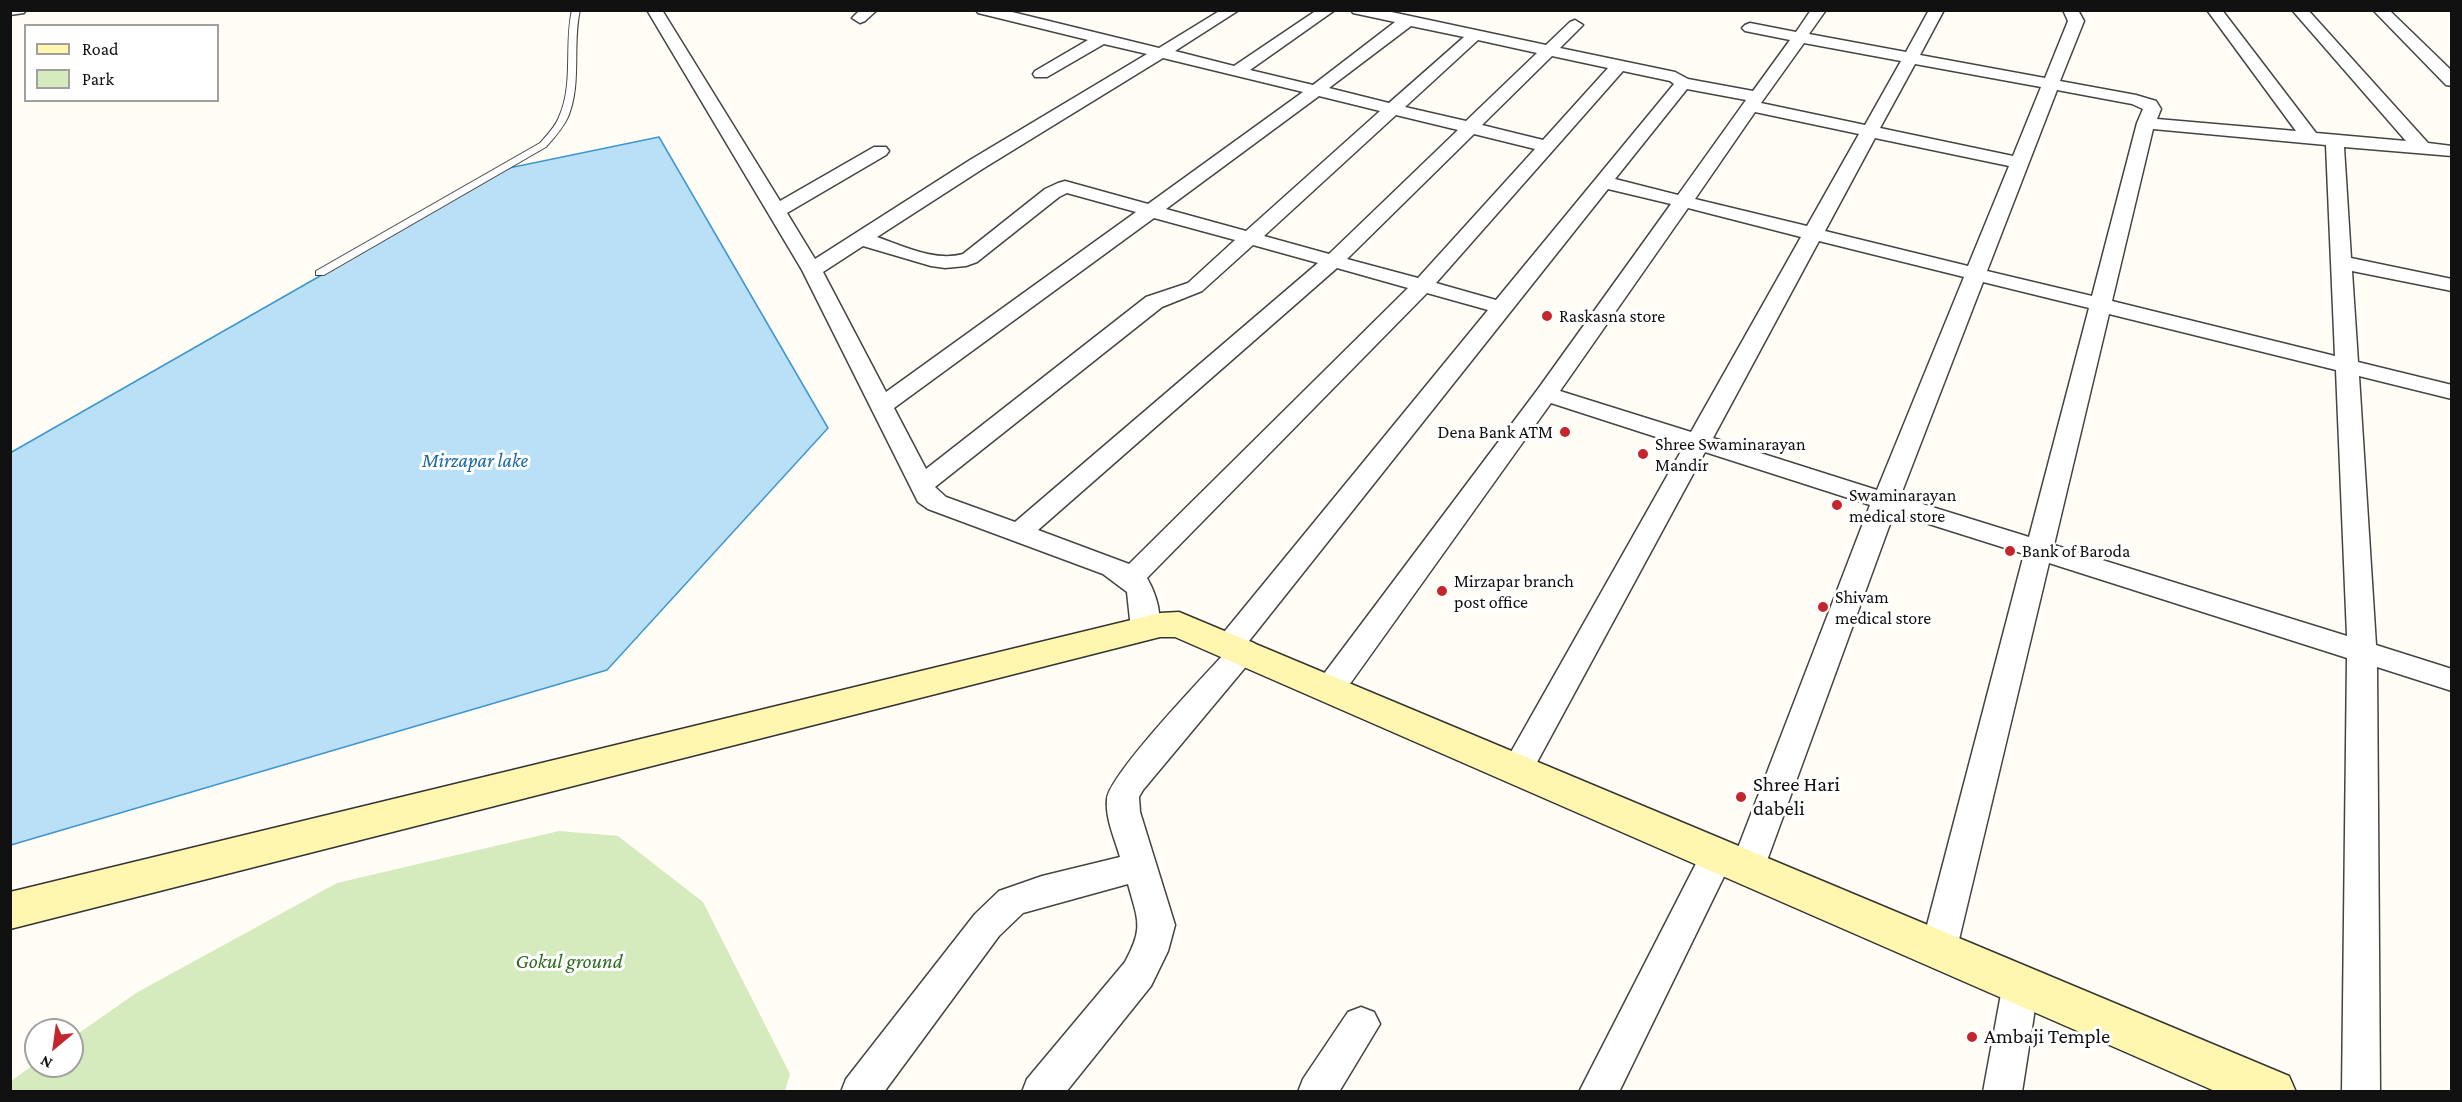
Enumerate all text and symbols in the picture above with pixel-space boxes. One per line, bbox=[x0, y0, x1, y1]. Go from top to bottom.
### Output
legend bbox=[24, 24, 219, 102]
text: Road bbox=[82, 39, 119, 59]
text: Park bbox=[82, 69, 114, 89]
place label: Raskasna store bbox=[1559, 305, 1665, 327]
marker: Raskasna store bbox=[1540, 309, 1554, 323]
place label: Dena Bank ATM bbox=[1438, 421, 1553, 443]
marker: Dena Bank ATM bbox=[1558, 425, 1572, 439]
place label: Shree Swaminarayan Mandir bbox=[1655, 433, 1806, 476]
marker: Shree Swaminarayan Mandir bbox=[1636, 447, 1650, 461]
water label: Mirzapar lake bbox=[422, 449, 528, 473]
place label: Swaminarayan medical store bbox=[1849, 484, 1956, 526]
marker: Swaminarayan medical store bbox=[1830, 498, 1844, 512]
place label: Bank of Baroda bbox=[2022, 540, 2130, 562]
marker: Bank of Baroda bbox=[2003, 544, 2017, 558]
place label: Mirzapar branch post office bbox=[1454, 570, 1574, 612]
marker: Mirzapar branch post office bbox=[1435, 584, 1449, 598]
place label: Shivam medical store bbox=[1835, 586, 1931, 628]
marker: Shivam medical store bbox=[1816, 600, 1830, 614]
place label: Shree Hari dabeli bbox=[1753, 772, 1840, 822]
marker: Shree Hari dabeli bbox=[1734, 790, 1748, 804]
park label: Gokul ground bbox=[515, 949, 623, 975]
north arrow bbox=[24, 1018, 84, 1078]
place label: Ambaji Temple bbox=[1984, 1024, 2110, 1050]
marker: Ambaji Temple bbox=[1965, 1030, 1979, 1044]
text: N bbox=[37, 1052, 55, 1073]

